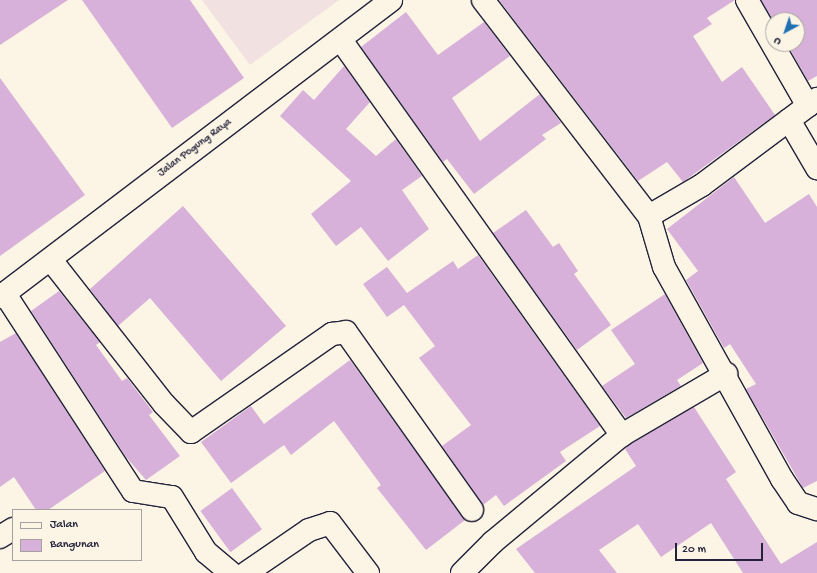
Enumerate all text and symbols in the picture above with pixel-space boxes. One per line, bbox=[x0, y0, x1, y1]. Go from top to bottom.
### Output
north arrow bbox=[765, 12, 805, 52]
text: U bbox=[772, 34, 784, 47]
street label: Jalan Pogung Raya bbox=[155, 116, 235, 180]
legend bbox=[12, 509, 142, 561]
text: Jalan bbox=[50, 518, 78, 532]
scale bar bbox=[677, 535, 765, 561]
text: Bangunan bbox=[50, 538, 99, 552]
text: 20 m bbox=[682, 543, 706, 557]

